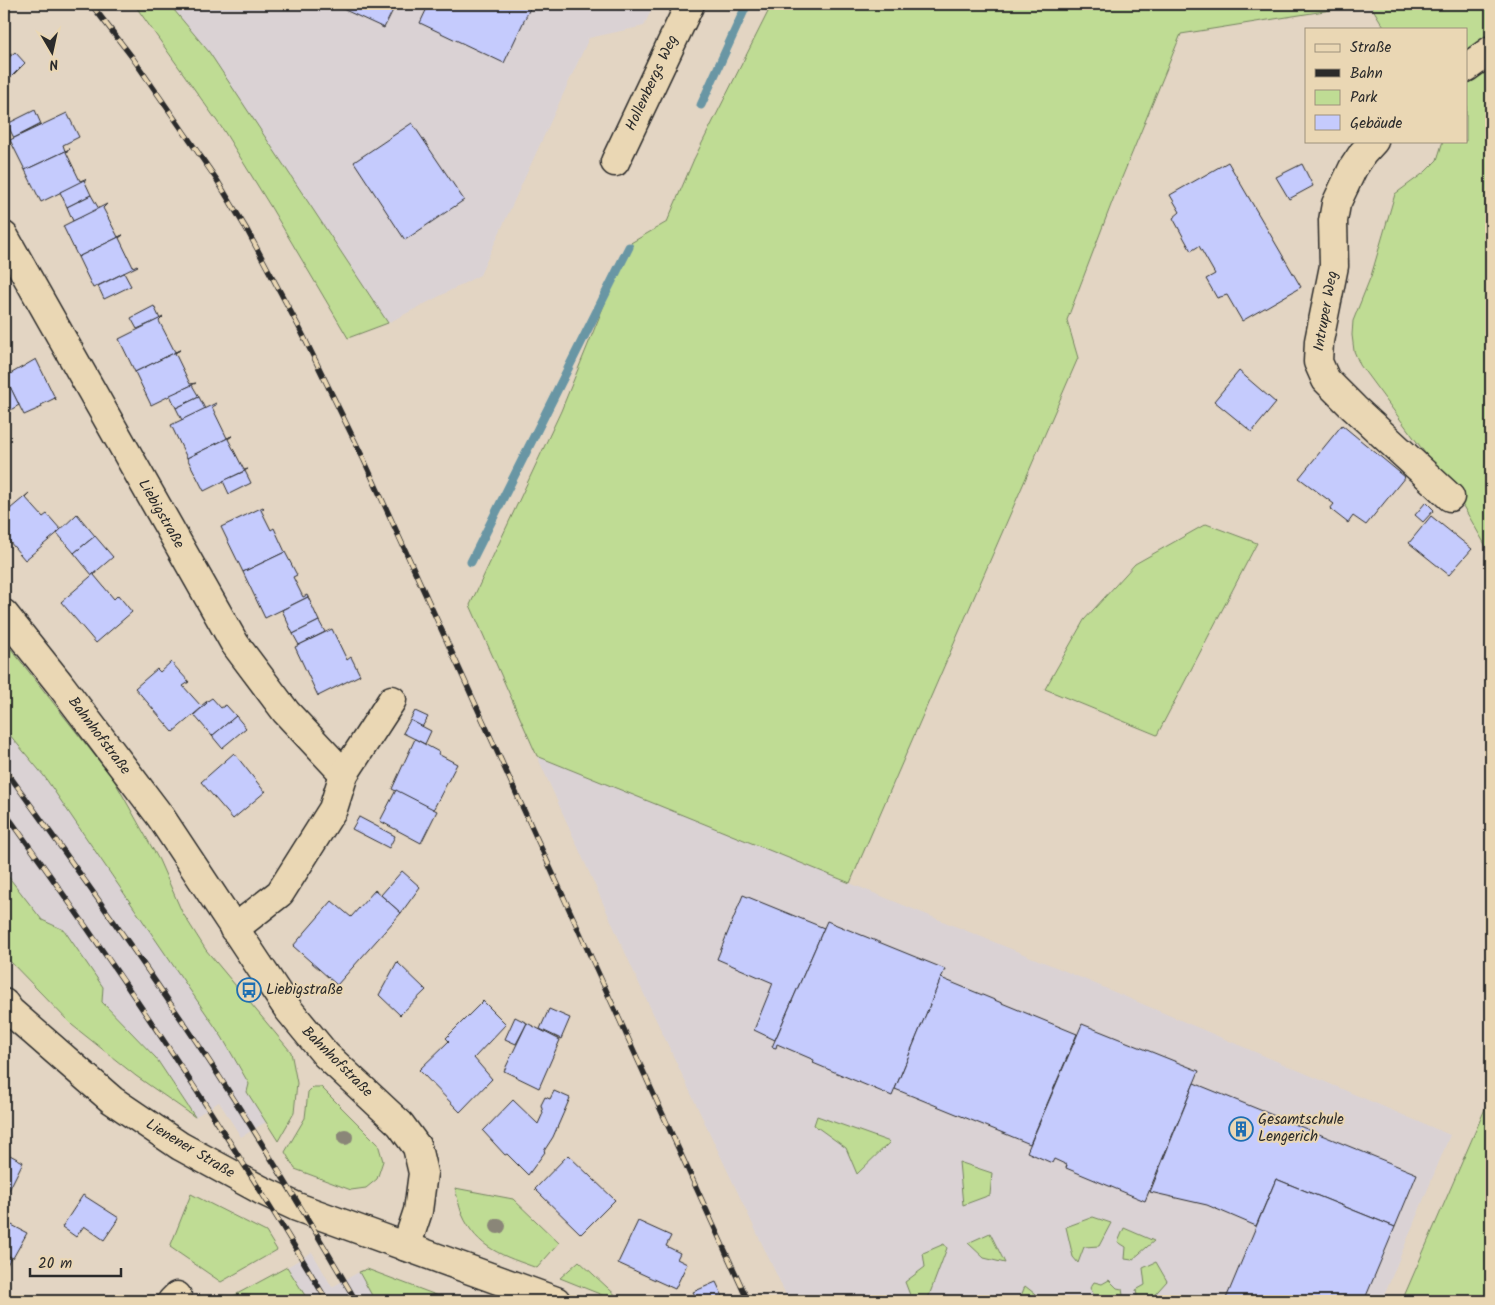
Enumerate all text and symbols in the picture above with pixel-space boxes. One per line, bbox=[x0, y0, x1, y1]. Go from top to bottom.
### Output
north arrow bbox=[28, 28, 78, 78]
legend bbox=[1305, 28, 1468, 142]
street label: Hollenbergs Weg bbox=[619, 31, 685, 135]
text: Straße bbox=[1350, 36, 1392, 60]
text: N bbox=[48, 52, 60, 75]
text: Bahn bbox=[1350, 62, 1383, 86]
text: Park bbox=[1350, 86, 1378, 110]
text: Gebäude bbox=[1350, 112, 1403, 136]
street label: Intruper Weg bbox=[1307, 269, 1345, 353]
street label: Liebigstraße bbox=[131, 475, 191, 553]
street label: Bahnhofstraße bbox=[61, 692, 137, 780]
bus stop icon: Liebigstraße bbox=[236, 977, 262, 1003]
place label: Liebigstraße bbox=[266, 978, 343, 1002]
street label: Bahnhofstraße bbox=[296, 1021, 378, 1103]
place label: Gesamtschule Lengerich bbox=[1258, 1108, 1344, 1149]
street label: Lienener Straße bbox=[141, 1113, 239, 1185]
building icon: Gesamtschule Lengerich bbox=[1228, 1116, 1254, 1142]
scale bar bbox=[30, 1245, 121, 1277]
text: 20 m bbox=[38, 1252, 72, 1276]

